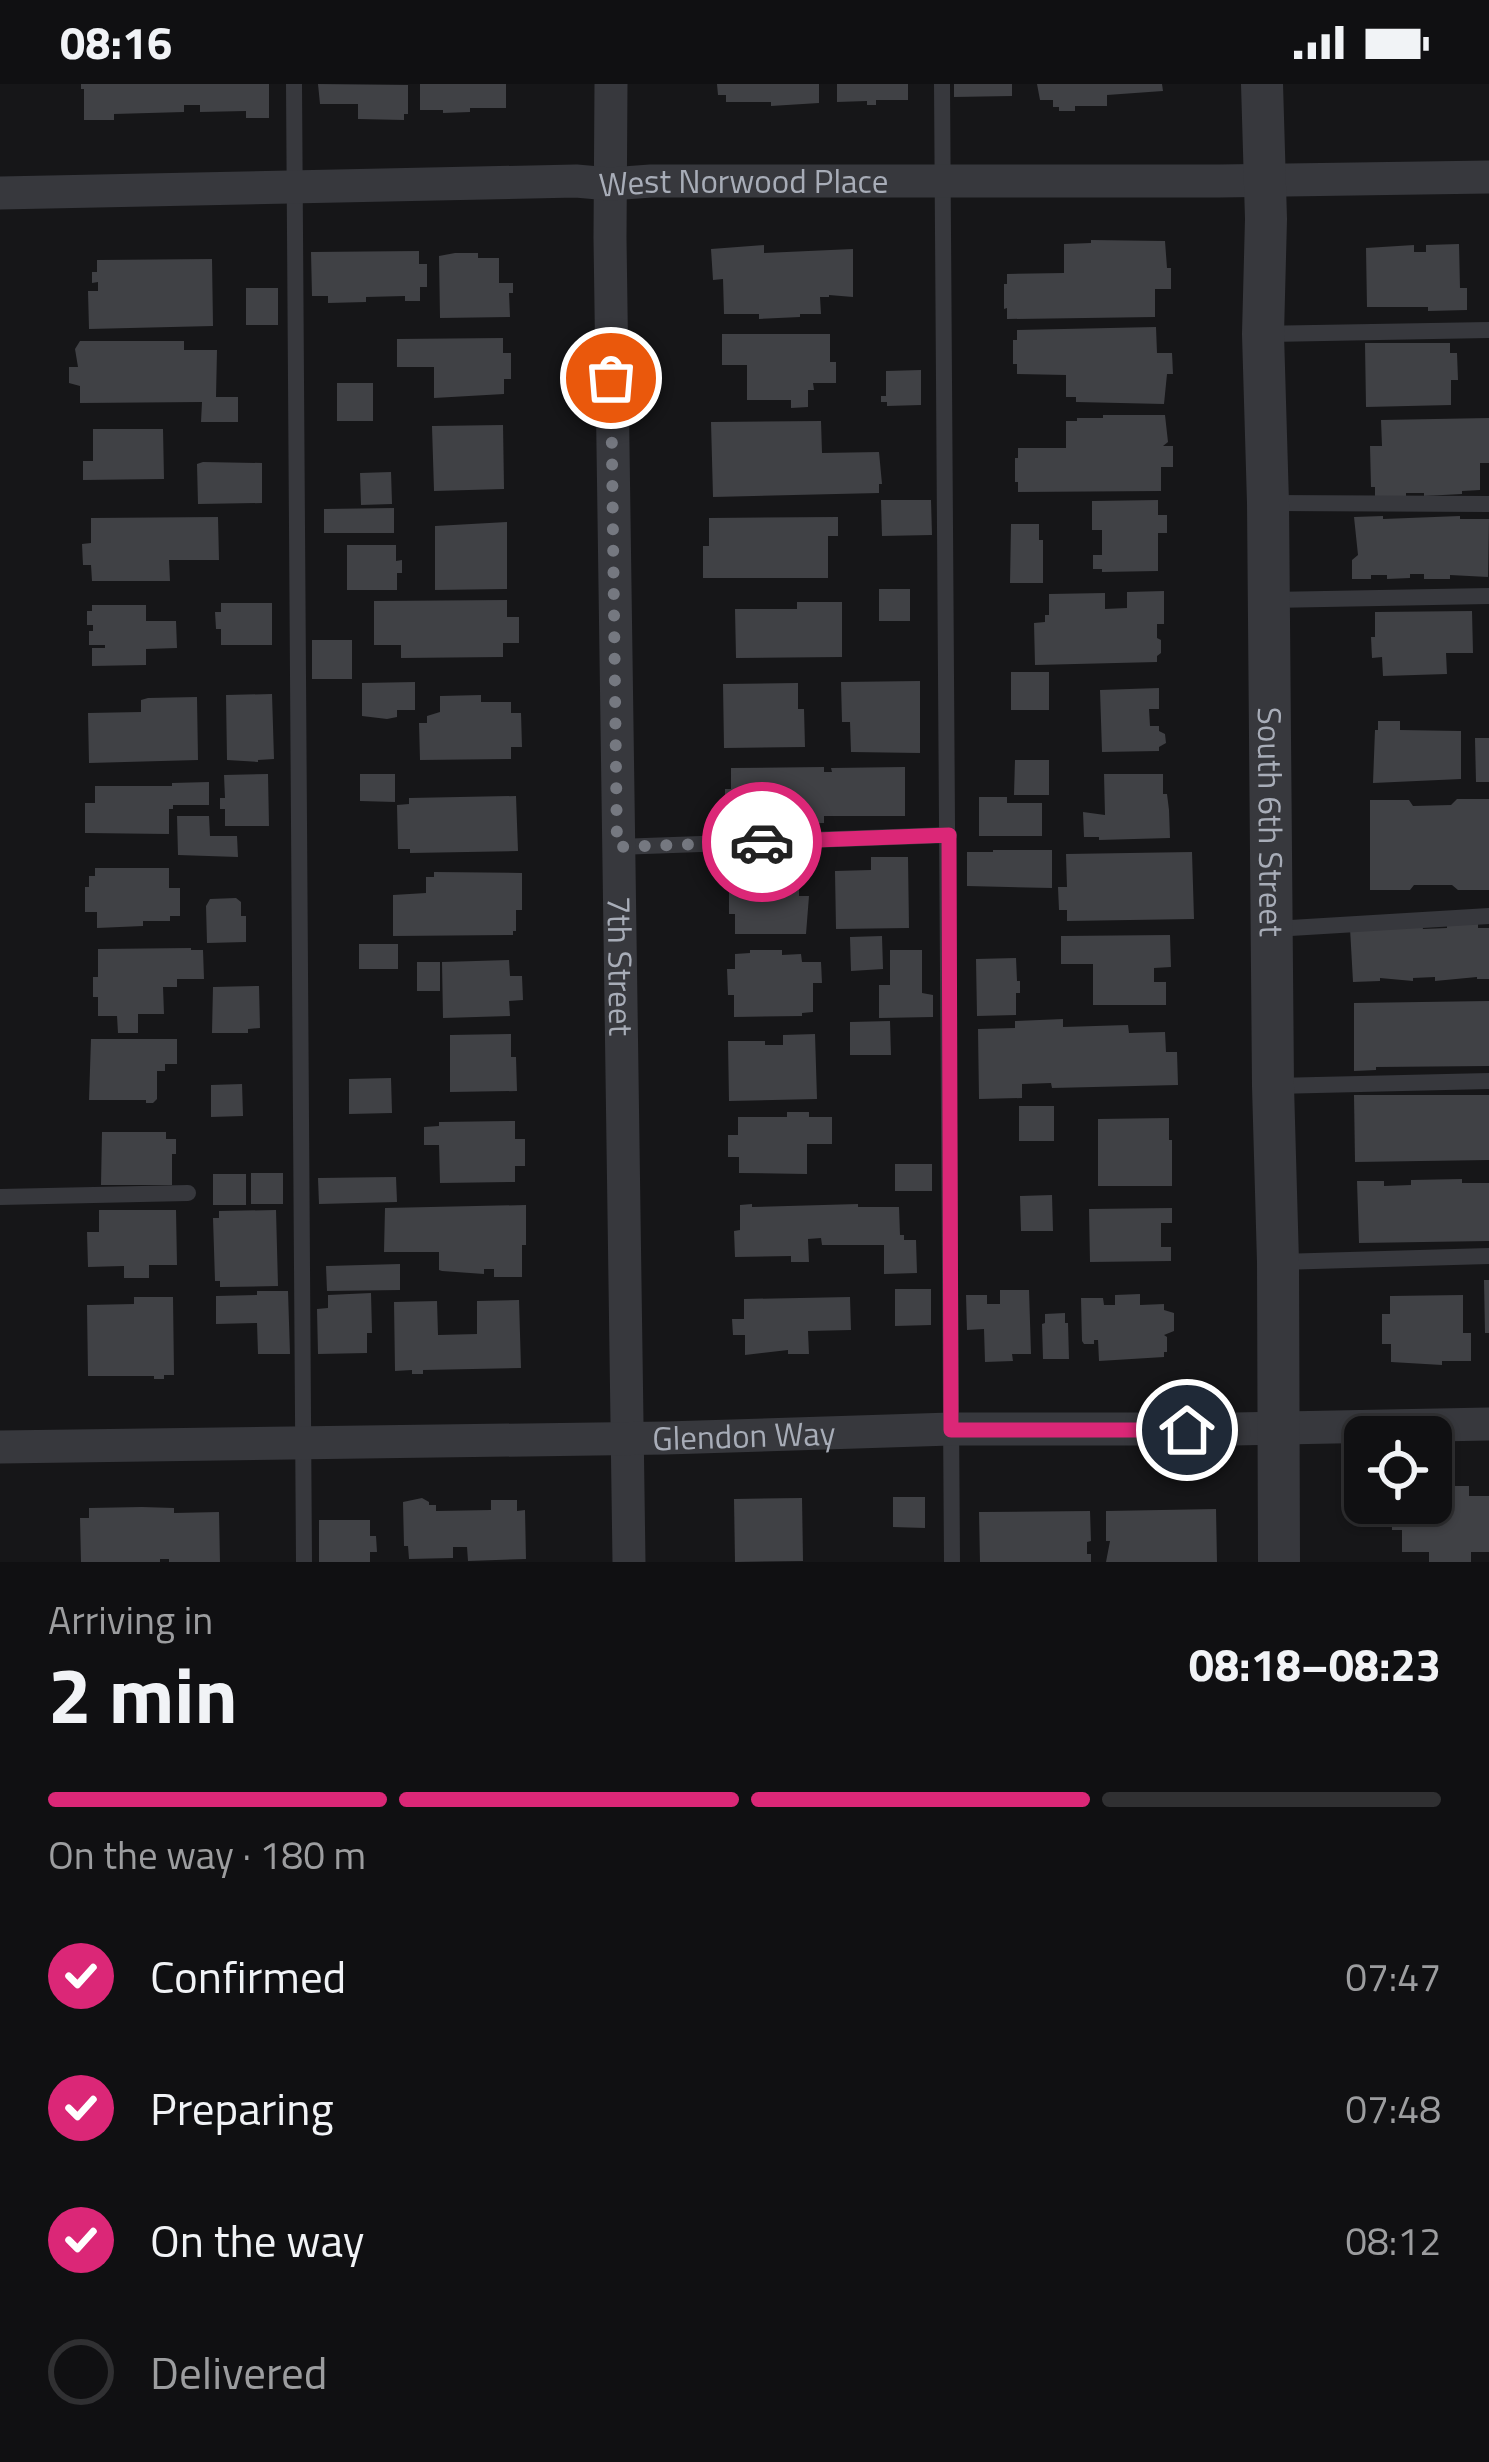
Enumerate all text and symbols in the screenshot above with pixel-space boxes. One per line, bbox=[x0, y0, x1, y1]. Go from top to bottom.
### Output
text: 08:16 bbox=[60, 8, 172, 76]
street label: West Norwood Place bbox=[597, 156, 888, 210]
pin bbox=[560, 327, 662, 429]
icon: bag bbox=[578, 345, 644, 411]
street label: South 6th Street bbox=[1245, 707, 1297, 937]
courier bbox=[702, 782, 822, 902]
icon: car bbox=[729, 809, 795, 875]
street label: 7th Street bbox=[594, 895, 646, 1037]
pin bbox=[1136, 1379, 1238, 1481]
icon: home bbox=[1154, 1397, 1220, 1463]
street label: Glendon Way bbox=[652, 1408, 836, 1463]
map controls bbox=[1344, 1416, 1452, 1524]
button: locate bbox=[1344, 1416, 1452, 1524]
text: Arriving in bbox=[48, 1590, 213, 1649]
text: 08:18–08:23 bbox=[1189, 1630, 1441, 1698]
text: 2 min bbox=[48, 1635, 238, 1753]
text: On the way · 180 m bbox=[48, 1825, 366, 1884]
text: Confirmed bbox=[150, 1942, 346, 2010]
icon: check bbox=[48, 1943, 114, 2009]
text: 07:47 bbox=[1345, 1947, 1441, 2006]
text: Preparing bbox=[150, 2074, 334, 2142]
icon: check bbox=[48, 2075, 114, 2141]
text: 07:48 bbox=[1345, 2079, 1441, 2138]
text: On the way bbox=[150, 2206, 364, 2274]
icon: check bbox=[48, 2207, 114, 2273]
text: 08:12 bbox=[1345, 2211, 1441, 2270]
text: Delivered bbox=[150, 2338, 328, 2406]

